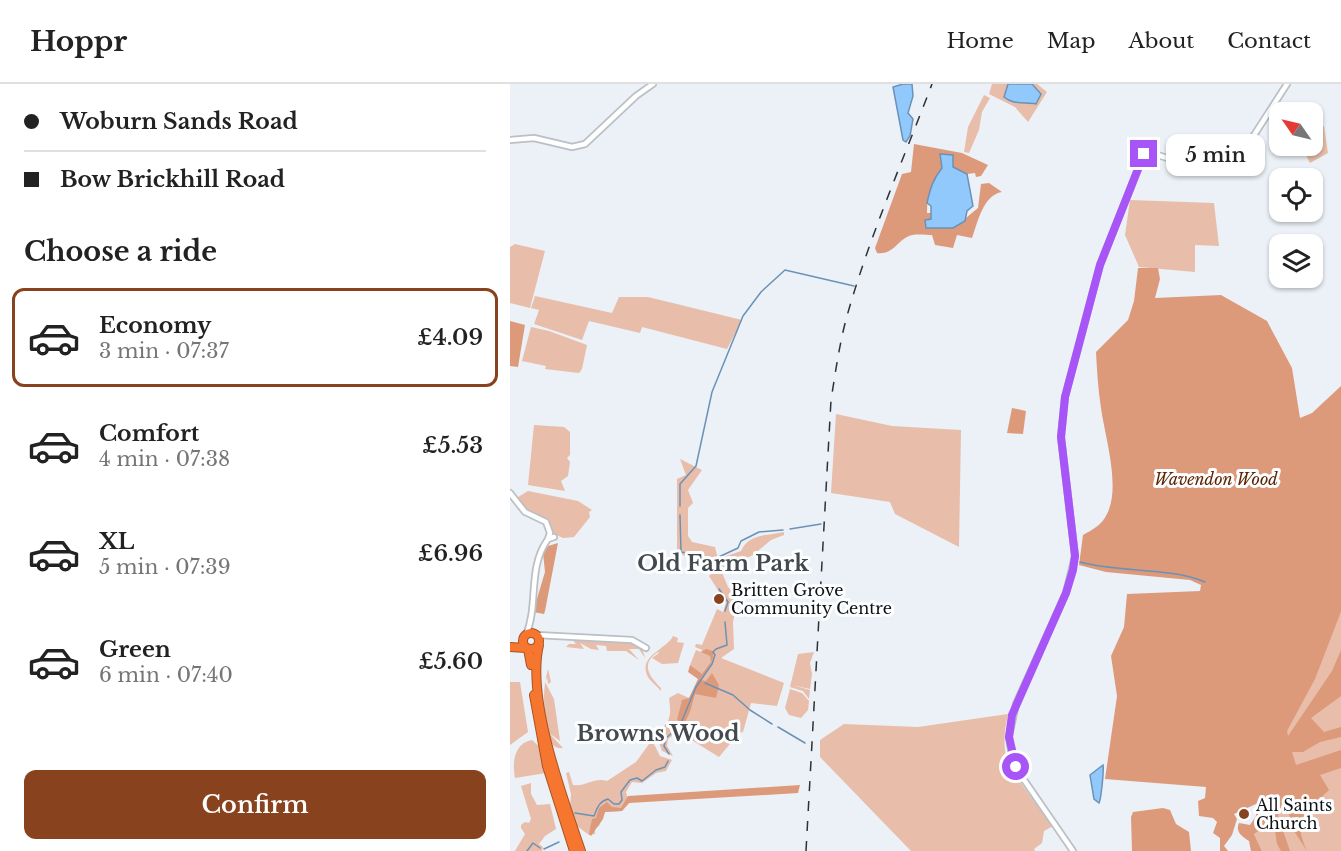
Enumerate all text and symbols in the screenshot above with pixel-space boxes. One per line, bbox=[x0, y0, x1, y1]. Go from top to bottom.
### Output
text: Hoppr bbox=[30, 24, 127, 59]
text: Home bbox=[947, 28, 1014, 54]
text: Map bbox=[1047, 28, 1095, 54]
text: About bbox=[1128, 28, 1194, 54]
text: Contact bbox=[1227, 28, 1311, 54]
north arrow bbox=[1269, 102, 1323, 156]
map controls bbox=[1269, 102, 1323, 288]
text: Woburn Sands Road bbox=[60, 108, 298, 135]
callout: 5 min bbox=[1165, 133, 1264, 175]
route end bbox=[1130, 140, 1157, 167]
text: 5 min bbox=[1185, 143, 1246, 167]
text: Bow Brickhill Road bbox=[60, 166, 285, 193]
button: locate bbox=[1269, 168, 1323, 222]
button: layers bbox=[1269, 234, 1323, 288]
text: Choose a ride bbox=[24, 235, 217, 268]
icon: car bbox=[27, 311, 81, 365]
text: Economy bbox=[99, 312, 211, 339]
text: £4.09 bbox=[417, 324, 483, 351]
text: 3 min · 07:37 bbox=[99, 339, 229, 363]
icon: car bbox=[27, 419, 81, 473]
text: Comfort bbox=[99, 420, 199, 447]
text: £5.53 bbox=[422, 432, 483, 459]
text: 4 min · 07:38 bbox=[99, 447, 230, 471]
park label: Wavendon Wood bbox=[1154, 469, 1278, 489]
icon: car bbox=[27, 527, 81, 581]
text: XL bbox=[99, 528, 134, 555]
text: £6.96 bbox=[418, 540, 483, 567]
district label: Old Farm Park bbox=[637, 550, 809, 577]
text: 5 min · 07:39 bbox=[99, 555, 231, 579]
place label: Britten Grove Community Centre bbox=[731, 580, 892, 618]
marker: Britten Grove Community Centre bbox=[712, 592, 726, 606]
icon: car bbox=[27, 635, 81, 689]
text: Green bbox=[99, 636, 171, 663]
text: £5.60 bbox=[418, 648, 483, 675]
text: 6 min · 07:40 bbox=[99, 663, 233, 687]
district label: Browns Wood bbox=[577, 720, 739, 747]
route start bbox=[1002, 753, 1029, 780]
button: Confirm bbox=[24, 770, 486, 839]
place label: All Saints Church bbox=[1255, 795, 1332, 833]
marker: All Saints Church bbox=[1237, 807, 1251, 821]

